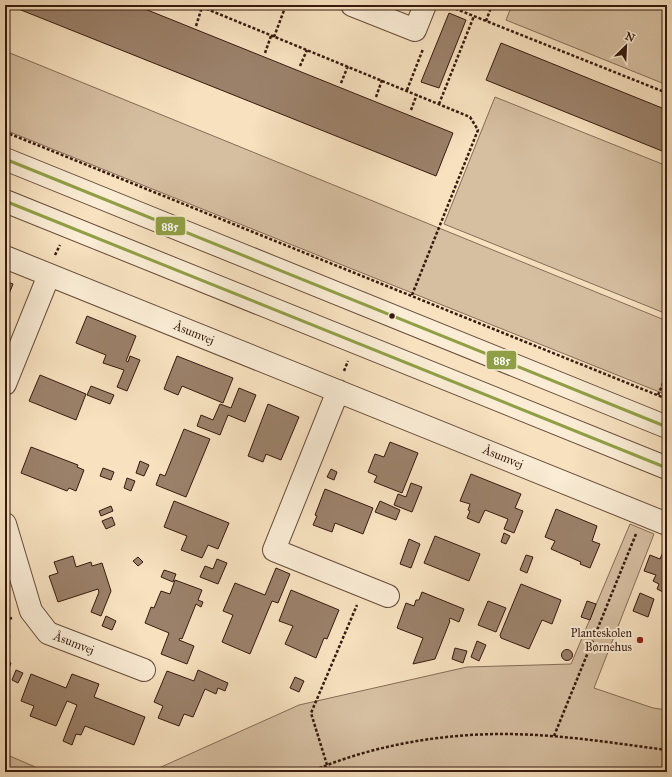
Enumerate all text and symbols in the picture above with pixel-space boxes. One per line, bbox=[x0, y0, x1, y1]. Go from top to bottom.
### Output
north arrow bbox=[606, 26, 646, 66]
text: N bbox=[623, 29, 637, 45]
line badge: 885 bbox=[155, 216, 186, 236]
text: 885 bbox=[162, 220, 179, 233]
unlabelled marker bbox=[387, 311, 397, 321]
street label: Åsumvej bbox=[171, 317, 217, 347]
line badge: 885 bbox=[486, 350, 517, 370]
text: 885 bbox=[494, 354, 511, 367]
street label: Åsumvej bbox=[480, 441, 526, 471]
place label: Planteskolen Børnehus bbox=[571, 626, 633, 654]
street label: Åsumvej bbox=[51, 628, 97, 657]
marker: Planteskolen Børnehus bbox=[635, 635, 645, 645]

